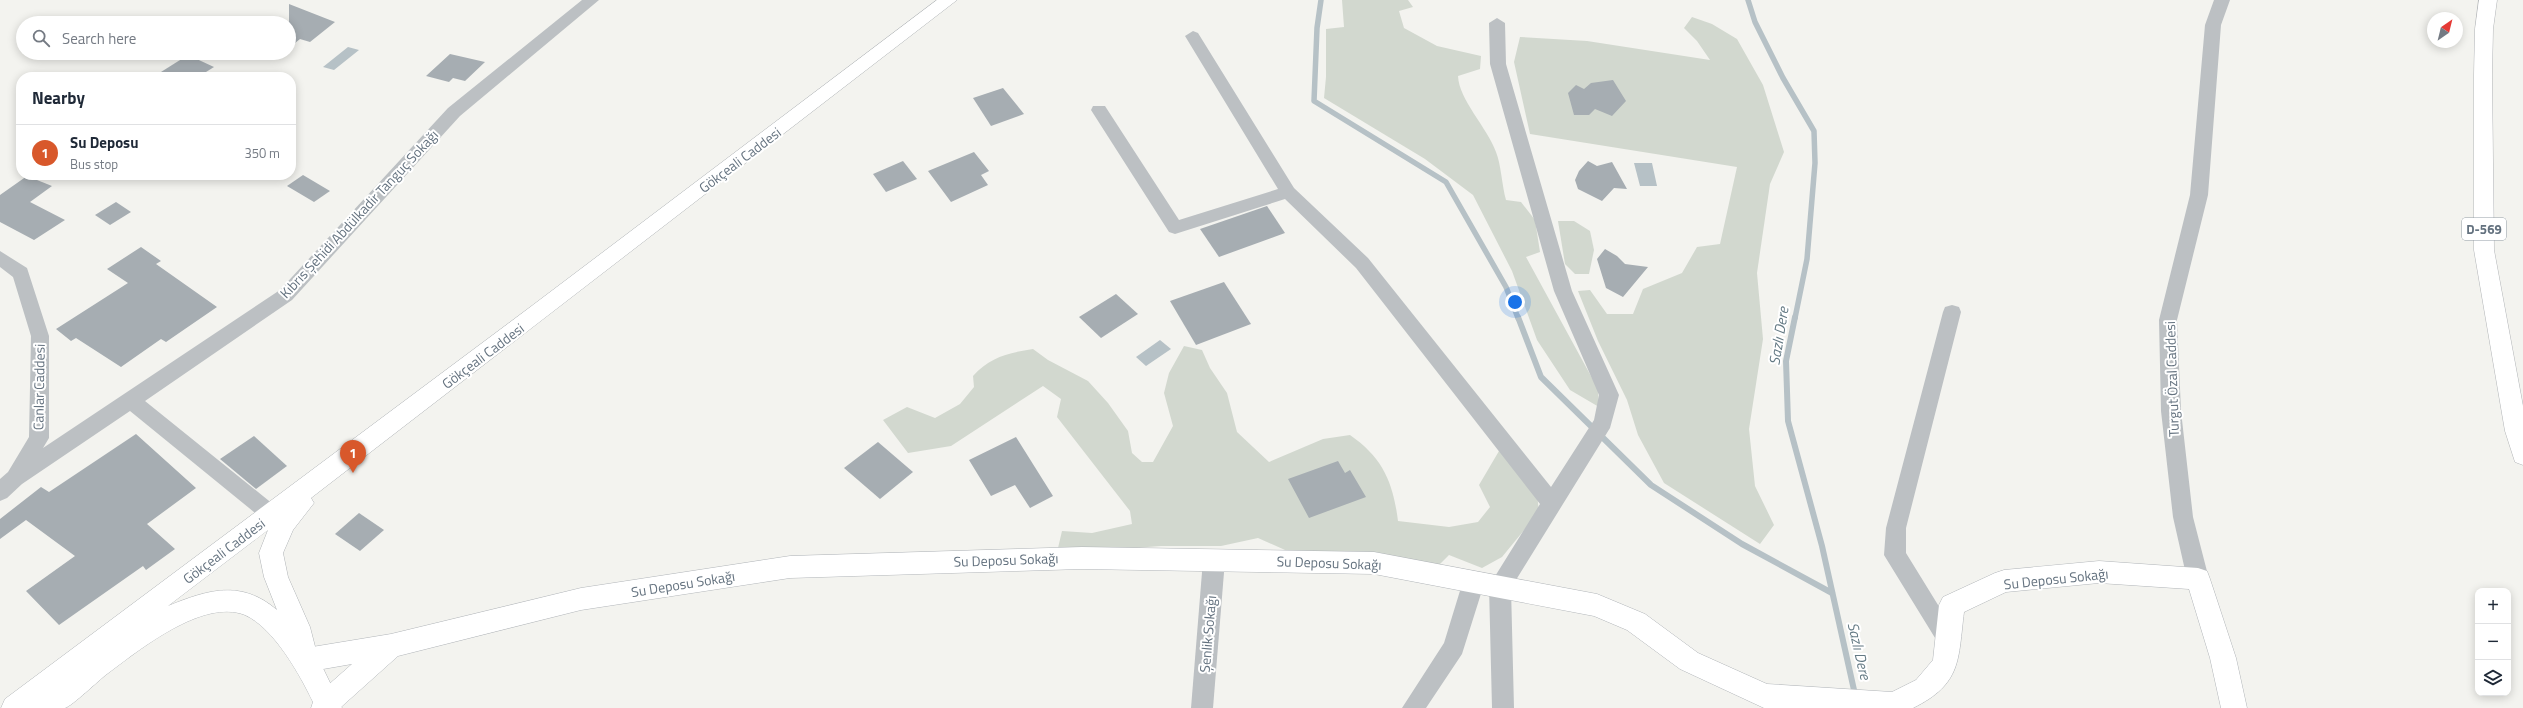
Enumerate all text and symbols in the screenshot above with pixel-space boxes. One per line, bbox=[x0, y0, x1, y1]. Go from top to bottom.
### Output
north arrow bbox=[2427, 12, 2463, 48]
search box bbox=[16, 16, 296, 60]
icon: search bbox=[30, 27, 52, 49]
text: Search here bbox=[62, 27, 136, 50]
text: Nearby bbox=[32, 85, 85, 111]
street label: Gökçeali Caddesi bbox=[694, 122, 785, 198]
street label: Kıbrıs Şehidi Abdülkadir Tanguç Sokağı bbox=[275, 125, 443, 303]
text: Su Deposu bbox=[70, 131, 139, 154]
text: 1 bbox=[41, 143, 49, 163]
text: 350 m bbox=[244, 143, 280, 163]
text: Bus stop bbox=[70, 154, 118, 174]
road number: D-569 bbox=[2462, 218, 2506, 240]
your location bbox=[1505, 292, 1525, 312]
water label: Sazlı Dere bbox=[1763, 304, 1795, 367]
street label: Gökçeali Caddesi bbox=[437, 318, 528, 394]
street label: Turgut Özal Caddesi bbox=[2159, 321, 2184, 437]
street label: Canlar Caddesi bbox=[27, 344, 50, 430]
pin: 1 bbox=[340, 440, 366, 473]
street label: Gökçeali Caddesi bbox=[178, 513, 269, 589]
street label: Su Deposu Sokağı bbox=[953, 547, 1059, 572]
street label: Su Deposu Sokağı bbox=[1276, 550, 1382, 575]
street label: Su Deposu Sokağı bbox=[2003, 563, 2109, 594]
street label: Su Deposu Sokağı bbox=[629, 565, 736, 602]
map controls bbox=[2475, 588, 2511, 696]
button: + bbox=[2475, 588, 2511, 624]
street label: Şenlik Sokağı bbox=[1194, 595, 1221, 673]
water label: Sazlı Dere bbox=[1842, 620, 1877, 683]
button: − bbox=[2475, 624, 2511, 660]
button: layers bbox=[2475, 660, 2511, 696]

